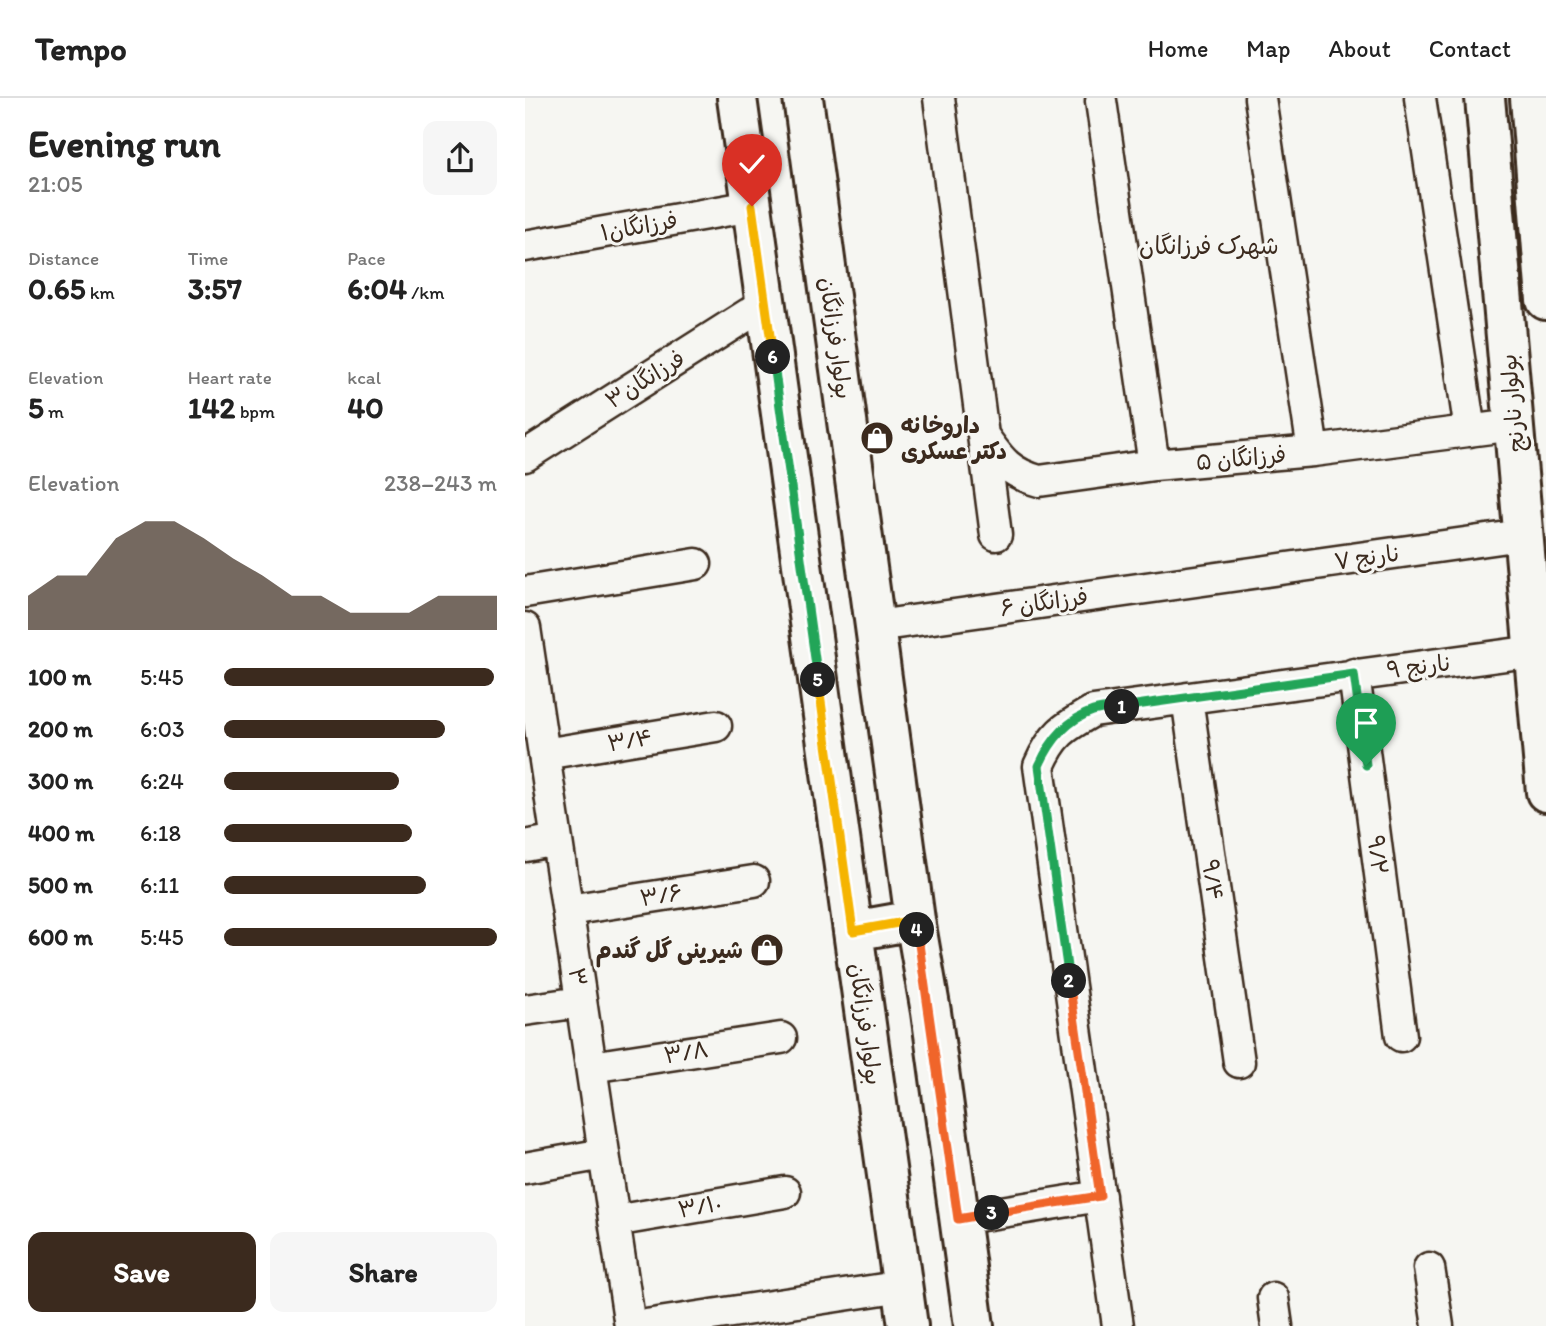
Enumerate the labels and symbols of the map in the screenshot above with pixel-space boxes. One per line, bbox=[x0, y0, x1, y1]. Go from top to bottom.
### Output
pin bbox=[722, 134, 782, 206]
street label: فرزانگان۱ bbox=[598, 205, 680, 247]
district label: شهرک فرزانگان bbox=[1139, 231, 1279, 260]
street label: بولوار فرزانگان bbox=[813, 275, 858, 401]
pin: 6 bbox=[755, 340, 791, 374]
street label: فرزانگان۳ bbox=[600, 344, 690, 414]
street label: بولوار نارنج bbox=[1494, 353, 1532, 453]
place label: داروخانه دکتر عسکری bbox=[901, 411, 1007, 465]
shop icon: داروخانه دکتر عسکری bbox=[858, 419, 896, 457]
street label: فرزانگان ۵ bbox=[1195, 440, 1287, 476]
street label: نارنج ۷ bbox=[1332, 539, 1402, 577]
street label: فرزانگان ۶ bbox=[998, 582, 1090, 622]
street label: نارنج ۹ bbox=[1385, 648, 1453, 686]
pin: 5 bbox=[801, 662, 835, 698]
pin: 1 bbox=[1105, 690, 1139, 724]
pin bbox=[1336, 693, 1396, 765]
street label: ۳/۴ bbox=[605, 723, 655, 757]
street label: ۹/۲ bbox=[1362, 834, 1394, 876]
street label: ۹/۴ bbox=[1196, 858, 1230, 902]
street label: ۳/۶ bbox=[638, 878, 684, 912]
pin: 4 bbox=[899, 912, 935, 948]
shop icon: شیرینی گل گندم bbox=[748, 931, 786, 969]
place label: شیرینی گل گندم bbox=[596, 936, 743, 968]
street label: بولوار فرزانگان bbox=[843, 961, 888, 1087]
pin: 2 bbox=[1051, 964, 1087, 998]
street label: ۳ bbox=[563, 966, 593, 988]
street label: ۳/۸ bbox=[662, 1035, 710, 1069]
street label: ۳/۱۰ bbox=[676, 1188, 724, 1224]
pin: 3 bbox=[974, 1196, 1009, 1230]

